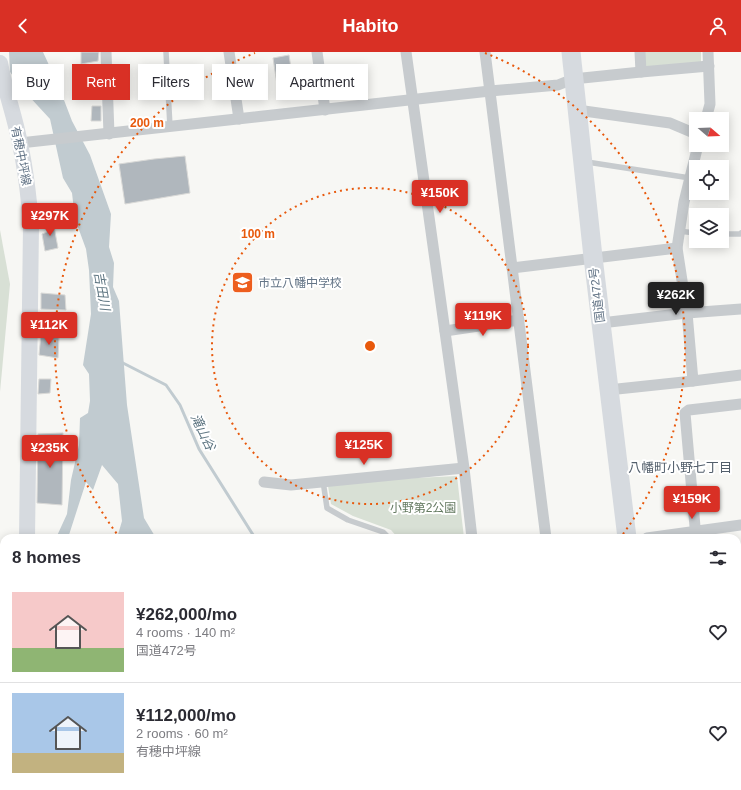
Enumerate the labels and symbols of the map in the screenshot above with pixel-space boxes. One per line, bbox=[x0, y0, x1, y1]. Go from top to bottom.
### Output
north arrow bbox=[689, 112, 729, 152]
text: 200 m bbox=[130, 116, 164, 130]
street label: 有穂中坪線 bbox=[8, 125, 34, 187]
pin: ¥150K bbox=[412, 180, 468, 214]
pin: ¥297K bbox=[22, 203, 78, 237]
text: 100 m bbox=[241, 227, 275, 241]
street label: 国道472号 bbox=[587, 266, 607, 324]
water label: 吉田川 bbox=[91, 270, 113, 313]
school or university icon: 市立八幡中学校 bbox=[229, 270, 255, 296]
place label: 市立八幡中学校 bbox=[258, 276, 342, 290]
pin: ¥262K bbox=[648, 282, 704, 316]
pin: ¥119K bbox=[455, 303, 511, 337]
pin: ¥112K bbox=[21, 312, 77, 346]
centre of rings bbox=[363, 339, 377, 353]
water label: 滝山谷 bbox=[188, 411, 219, 454]
pin: ¥125K bbox=[336, 432, 392, 466]
pin: ¥235K bbox=[22, 435, 78, 469]
district label: 八幡町小野七丁目 bbox=[628, 460, 732, 475]
pin: ¥159K bbox=[664, 486, 720, 520]
park label: 小野第2公園 bbox=[390, 501, 456, 515]

